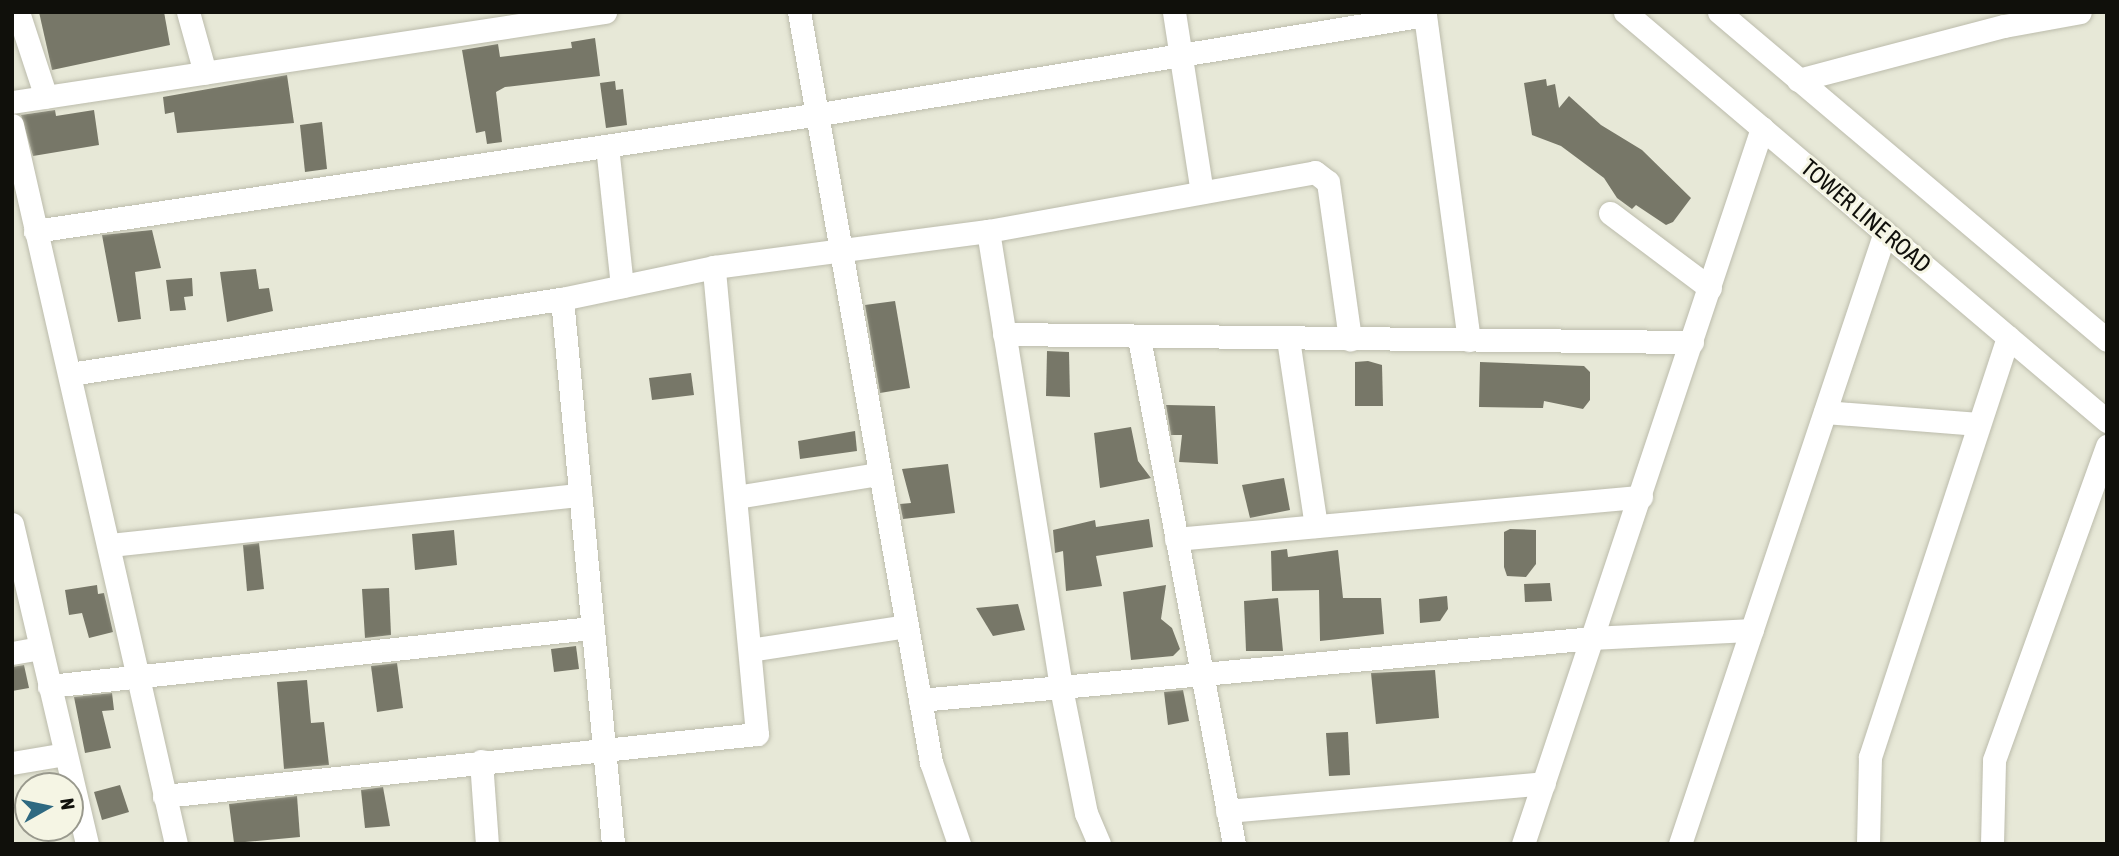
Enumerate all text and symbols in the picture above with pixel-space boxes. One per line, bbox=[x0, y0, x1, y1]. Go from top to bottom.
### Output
street label: TOWER LINE ROAD bbox=[1795, 153, 1937, 279]
north arrow bbox=[14, 772, 84, 842]
text: N bbox=[56, 797, 80, 811]

